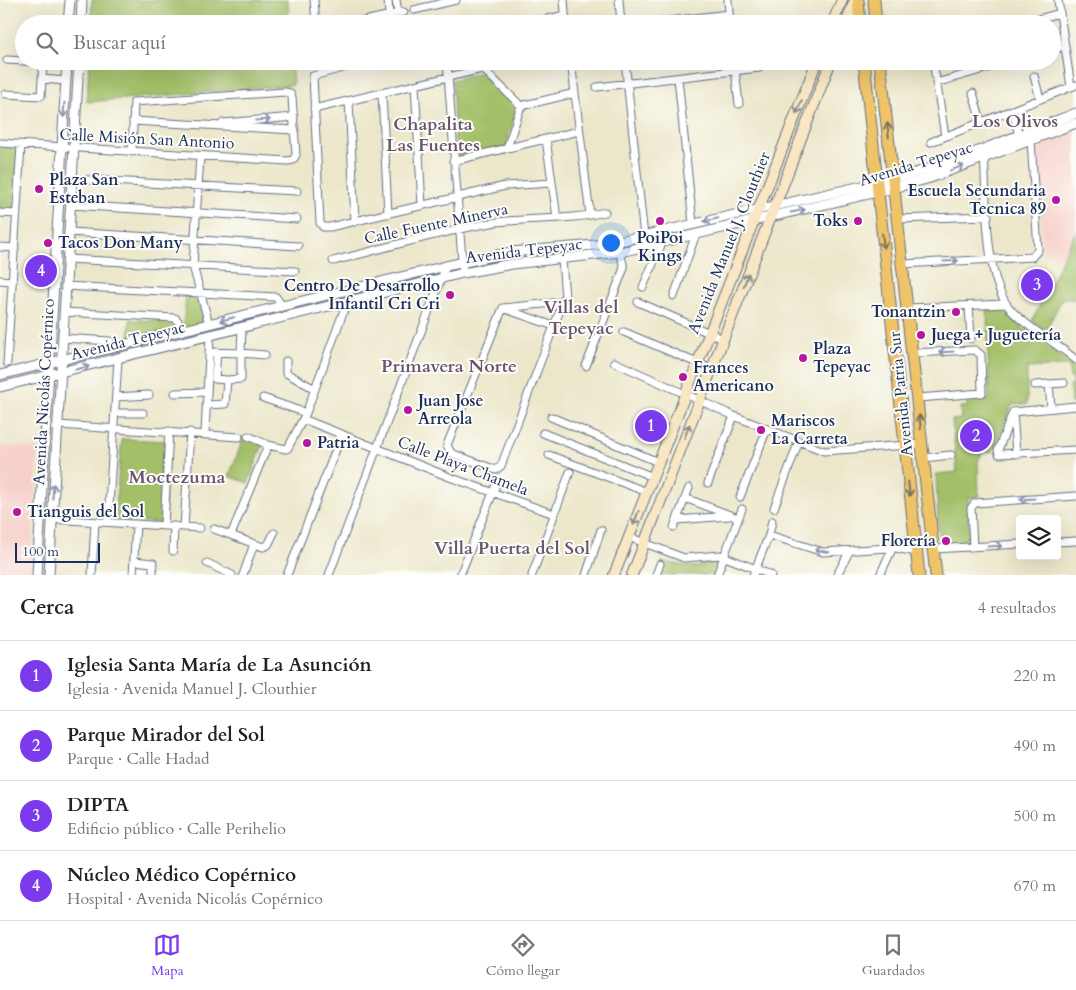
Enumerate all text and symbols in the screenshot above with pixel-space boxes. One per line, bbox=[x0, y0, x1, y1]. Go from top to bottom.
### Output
search box bbox=[15, 15, 1061, 70]
icon: search bbox=[33, 29, 61, 57]
text: Buscar aquí bbox=[73, 30, 166, 56]
one-way arrow bbox=[794, 98, 803, 114]
one-way arrow bbox=[60, 102, 69, 118]
district label: Los Olivos bbox=[972, 109, 1058, 134]
district label: Chapalita Las Fuentes bbox=[386, 112, 480, 158]
one-way arrow bbox=[255, 115, 271, 124]
one-way arrow bbox=[883, 122, 893, 138]
street label: Calle Misión San Antonio bbox=[59, 123, 235, 155]
street label: Avenida Tepeyac bbox=[857, 136, 975, 192]
street label: Avenida Manuel J. Clouthier bbox=[682, 149, 776, 337]
one-way arrow bbox=[949, 163, 965, 172]
place label: Plaza San Esteban bbox=[49, 169, 119, 209]
place label: Escuela Secundaria Tecnica 89 bbox=[908, 180, 1046, 220]
marker: Plaza San Esteban bbox=[33, 183, 45, 195]
marker: Escuela Secundaria Tecnica 89 bbox=[1050, 194, 1062, 206]
street label: Calle Fuente Minerva bbox=[362, 198, 510, 250]
one-way arrow bbox=[790, 205, 806, 215]
place label: Toks bbox=[813, 210, 848, 232]
marker: PoiPoi Kings bbox=[654, 215, 666, 227]
marker: Toks bbox=[852, 215, 864, 227]
one-way arrow bbox=[703, 216, 719, 225]
place label: PoiPoi Kings bbox=[637, 227, 683, 267]
your location bbox=[598, 230, 624, 256]
place label: Tacos Don Many bbox=[58, 232, 183, 254]
one-way arrow bbox=[878, 232, 888, 248]
street label: Avenida Tepeyac bbox=[464, 233, 584, 269]
marker: Tacos Don Many bbox=[42, 237, 54, 249]
pin: 4 bbox=[25, 252, 57, 290]
one-way arrow bbox=[943, 256, 959, 265]
pin: 3 bbox=[1021, 266, 1053, 304]
one-way arrow bbox=[742, 273, 751, 288]
place label: Centro De Desarrollo Infantil Cri Cri bbox=[284, 275, 440, 315]
marker: Centro De Desarrollo Infantil Cri Cri bbox=[444, 289, 456, 301]
district label: Villas del Tepeyac bbox=[544, 295, 618, 341]
street label: Avenida Nicolás Copérnico bbox=[28, 298, 60, 486]
place label: Tonantzin bbox=[871, 301, 947, 323]
marker: Tonantzin bbox=[950, 306, 962, 318]
one-way arrow bbox=[220, 315, 236, 325]
street label: Avenida Tepeyac bbox=[68, 316, 188, 366]
place label: Juega + Juguetería bbox=[929, 324, 1061, 346]
marker: Juega + Juguetería bbox=[915, 329, 927, 341]
street label: Avenida Patria Sur bbox=[883, 330, 919, 458]
place label: Plaza Tepeyac bbox=[813, 338, 871, 378]
one-way arrow bbox=[938, 347, 954, 356]
marker: Plaza Tepeyac bbox=[797, 352, 809, 364]
district label: Primavera Norte bbox=[381, 354, 517, 379]
place label: Frances Americano bbox=[693, 357, 774, 397]
one-way arrow bbox=[73, 363, 89, 372]
marker: Frances Americano bbox=[677, 371, 689, 383]
place label: Juan Jose Arreola bbox=[416, 390, 483, 430]
marker: Juan Jose Arreola bbox=[402, 404, 414, 416]
pin: 1 bbox=[635, 407, 667, 445]
place label: Mariscos La Carreta bbox=[771, 410, 848, 450]
one-way arrow bbox=[915, 414, 925, 430]
pin: 2 bbox=[960, 417, 992, 455]
one-way arrow bbox=[683, 424, 692, 440]
marker: Mariscos La Carreta bbox=[755, 424, 767, 436]
street label: Calle Playa Chamela bbox=[394, 431, 532, 501]
place label: Patria bbox=[317, 432, 359, 454]
marker: Patria bbox=[301, 437, 313, 449]
district label: Moctezuma bbox=[129, 465, 225, 490]
one-way arrow bbox=[904, 481, 914, 497]
one-way arrow bbox=[49, 484, 58, 500]
one-way arrow bbox=[1020, 494, 1036, 504]
place label: Tianguis del Sol bbox=[27, 501, 144, 523]
marker: Tianguis del Sol bbox=[11, 506, 23, 518]
one-way arrow bbox=[631, 510, 641, 525]
map controls bbox=[1016, 515, 1061, 560]
button: layers bbox=[1016, 515, 1061, 560]
place label: Florería bbox=[881, 530, 936, 552]
marker: Florería bbox=[940, 535, 952, 547]
district label: Villa Puerta del Sol bbox=[434, 536, 590, 561]
scale bar bbox=[15, 540, 100, 563]
one-way arrow bbox=[986, 541, 1002, 550]
text: 100 m bbox=[22, 542, 59, 561]
one-way arrow bbox=[815, 545, 831, 555]
text: Cerca bbox=[20, 593, 74, 622]
text: 4 resultados bbox=[978, 597, 1056, 619]
text: Iglesia Santa María de La Asunción bbox=[67, 652, 372, 678]
text: 1 bbox=[32, 665, 40, 687]
text: 220 m bbox=[1014, 665, 1056, 687]
text: Iglesia · Avenida Manuel J. Clouthier bbox=[67, 678, 317, 700]
text: Parque Mirador del Sol bbox=[67, 722, 265, 748]
text: 2 bbox=[32, 735, 40, 757]
text: 490 m bbox=[1014, 735, 1056, 757]
text: Parque · Calle Hadad bbox=[67, 748, 210, 770]
text: DIPTA bbox=[67, 792, 129, 818]
text: 3 bbox=[32, 805, 40, 827]
text: 500 m bbox=[1014, 805, 1056, 827]
text: Edificio público · Calle Perihelio bbox=[67, 818, 286, 840]
text: Núcleo Médico Copérnico bbox=[67, 862, 296, 888]
text: 4 bbox=[32, 875, 40, 897]
text: 670 m bbox=[1014, 875, 1056, 897]
text: Hospital · Avenida Nicolás Copérnico bbox=[67, 888, 323, 910]
tab: Mapa bbox=[151, 931, 184, 980]
tab: Cómo llegar bbox=[486, 931, 560, 980]
tab: Guardados bbox=[862, 931, 925, 980]

